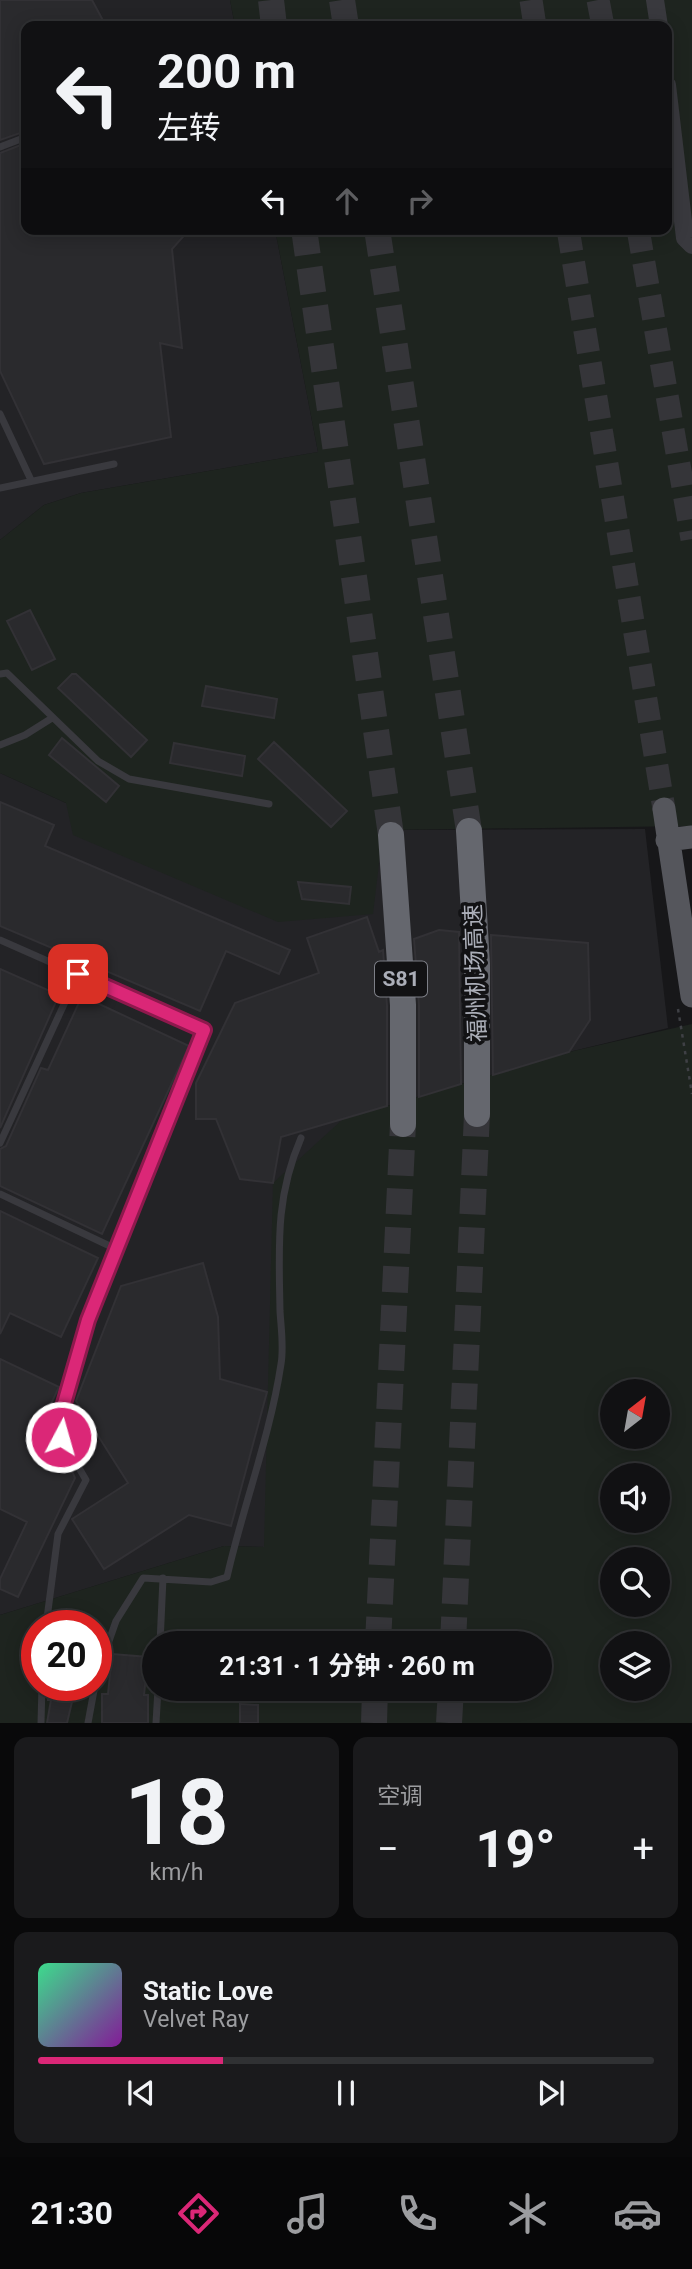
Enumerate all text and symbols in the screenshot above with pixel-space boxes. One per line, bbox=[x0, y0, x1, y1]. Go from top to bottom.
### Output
text: 200 m bbox=[157, 43, 296, 100]
icon: left bbox=[42, 49, 133, 140]
text: 左转 bbox=[157, 109, 221, 147]
icon: left bbox=[255, 182, 293, 220]
icon: ahead bbox=[328, 182, 366, 220]
icon: right bbox=[401, 182, 439, 220]
street label: 福州机场高速 bbox=[460, 904, 491, 1042]
pin bbox=[48, 944, 108, 1004]
icon: arrive bbox=[59, 955, 97, 993]
road number: S81 bbox=[375, 962, 427, 996]
north arrow bbox=[600, 1379, 670, 1449]
map controls bbox=[600, 1379, 670, 1701]
position arrow bbox=[24, 1400, 98, 1474]
button: sound bbox=[600, 1463, 670, 1533]
button: search bbox=[600, 1547, 670, 1617]
speed limit sign: 20 bbox=[21, 1610, 112, 1701]
button: layers bbox=[600, 1631, 670, 1701]
text: 21:31 · 1 分钟 · 260 m bbox=[219, 1651, 475, 1681]
text: 18 bbox=[124, 1760, 229, 1866]
text: 空调 bbox=[377, 1783, 423, 1810]
text: 19° bbox=[476, 1819, 556, 1880]
text: − bbox=[377, 1827, 399, 1871]
text: + bbox=[632, 1827, 654, 1871]
text: km/h bbox=[150, 1859, 204, 1886]
text: Static Love bbox=[143, 1976, 273, 2006]
text: Velvet Ray bbox=[143, 2006, 249, 2033]
icon: previous bbox=[122, 2074, 160, 2112]
icon: pause bbox=[327, 2074, 365, 2112]
icon: next bbox=[532, 2074, 570, 2112]
icon: directions bbox=[174, 2189, 223, 2238]
icon: music bbox=[283, 2189, 332, 2238]
icon: phone bbox=[393, 2189, 442, 2238]
icon: climate bbox=[503, 2189, 552, 2238]
icon: car bbox=[613, 2189, 662, 2238]
text: 21:30 bbox=[30, 2194, 113, 2232]

